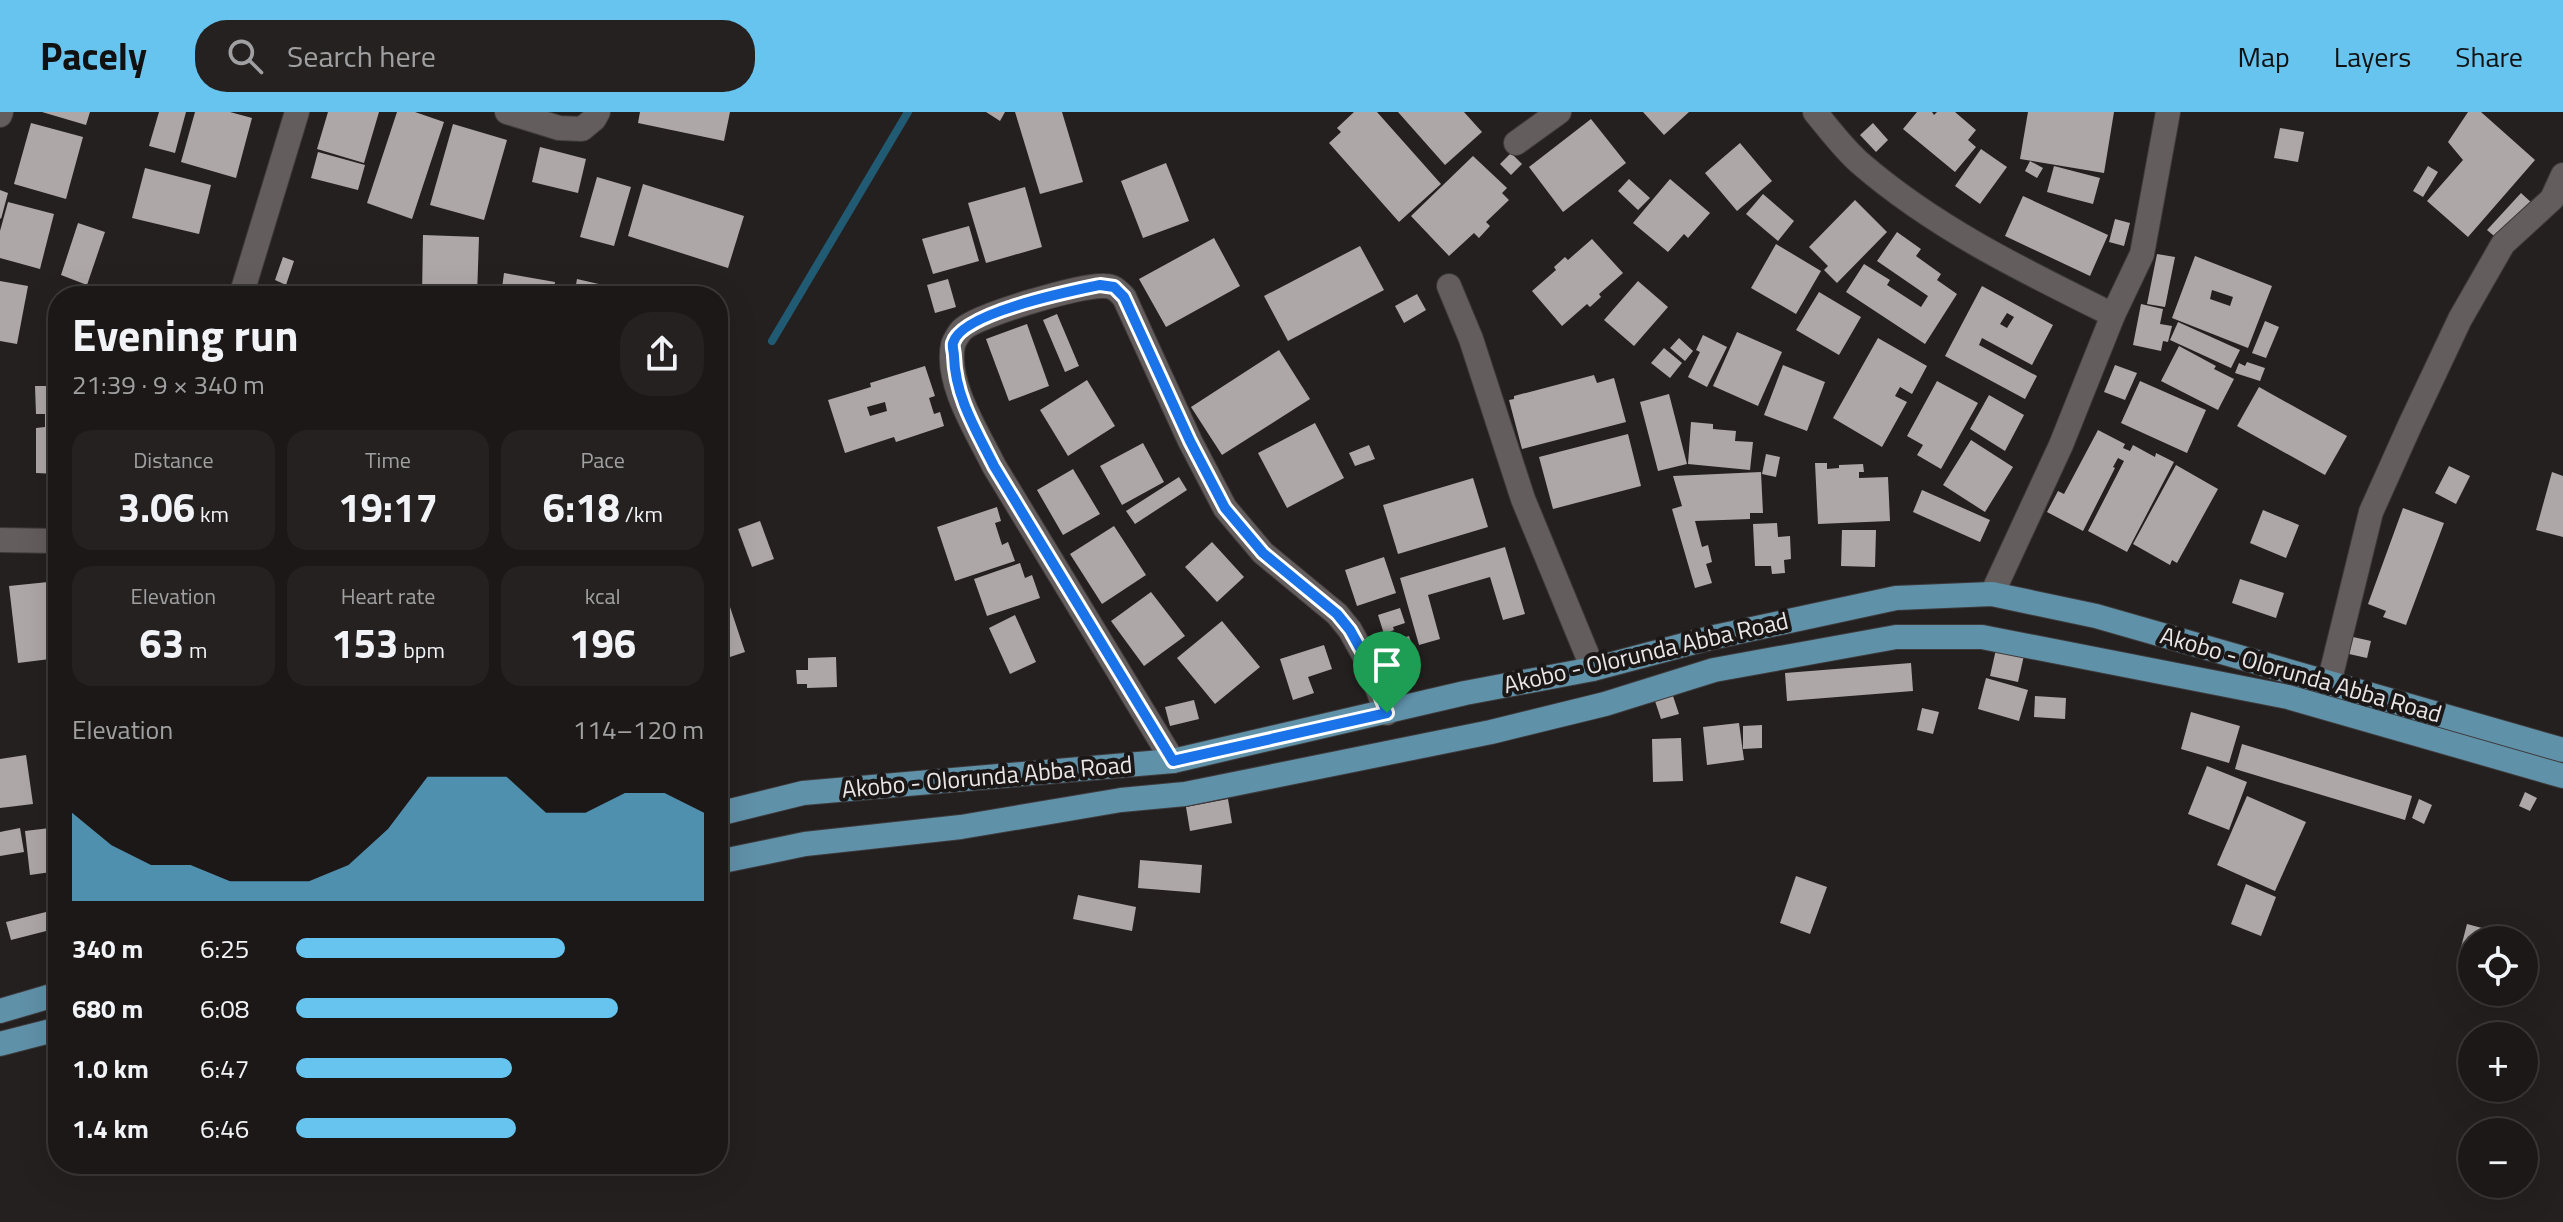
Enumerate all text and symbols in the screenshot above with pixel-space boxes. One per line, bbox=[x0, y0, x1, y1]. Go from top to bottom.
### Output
search box bbox=[195, 20, 755, 92]
text: Pacely bbox=[40, 27, 147, 85]
text: Search here bbox=[287, 33, 436, 79]
icon: search bbox=[223, 34, 267, 78]
text: Map bbox=[2237, 35, 2290, 78]
text: Layers bbox=[2334, 35, 2411, 78]
text: Share bbox=[2455, 35, 2523, 78]
text: Evening run bbox=[72, 301, 299, 368]
button: share bbox=[620, 312, 704, 396]
text: 21:39 · 9 × 340 m bbox=[72, 365, 265, 404]
text: Distance bbox=[133, 443, 214, 477]
text: Time bbox=[365, 443, 411, 477]
text: Pace bbox=[580, 443, 625, 477]
text: 3.06 bbox=[118, 477, 195, 538]
text: 19:17 bbox=[338, 477, 438, 538]
text: 6:18 bbox=[543, 477, 620, 538]
text: km bbox=[195, 497, 229, 531]
text: /km bbox=[620, 497, 663, 531]
text: Elevation bbox=[131, 579, 216, 613]
text: Heart rate bbox=[341, 579, 435, 613]
text: kcal bbox=[585, 579, 621, 613]
street label: Akobo - Olorunda Abba Road bbox=[1500, 602, 1792, 702]
text: 63 bbox=[139, 613, 184, 674]
text: 153 bbox=[331, 613, 398, 674]
text: 196 bbox=[569, 613, 636, 674]
street label: Akobo - Olorunda Abba Road bbox=[2156, 617, 2446, 731]
pin bbox=[1353, 631, 1421, 713]
text: m bbox=[184, 633, 207, 667]
text: bpm bbox=[398, 633, 445, 667]
icon: arrive bbox=[1365, 643, 1409, 687]
text: Elevation bbox=[72, 710, 173, 749]
text: 114–120 m bbox=[573, 710, 704, 749]
street label: Akobo - Olorunda Abba Road bbox=[840, 745, 1134, 807]
map controls bbox=[2458, 926, 2538, 1198]
button: locate bbox=[2458, 926, 2538, 1006]
text: 340 m bbox=[72, 929, 143, 968]
text: 6:25 bbox=[200, 929, 249, 968]
text: 680 m bbox=[72, 989, 143, 1028]
text: 6:08 bbox=[200, 989, 249, 1028]
button: + bbox=[2458, 1022, 2538, 1102]
text: 1.0 km bbox=[72, 1049, 149, 1088]
text: 6:47 bbox=[200, 1049, 249, 1088]
text: 1.4 km bbox=[72, 1109, 149, 1148]
text: 6:46 bbox=[200, 1109, 249, 1148]
button: − bbox=[2458, 1118, 2538, 1198]

